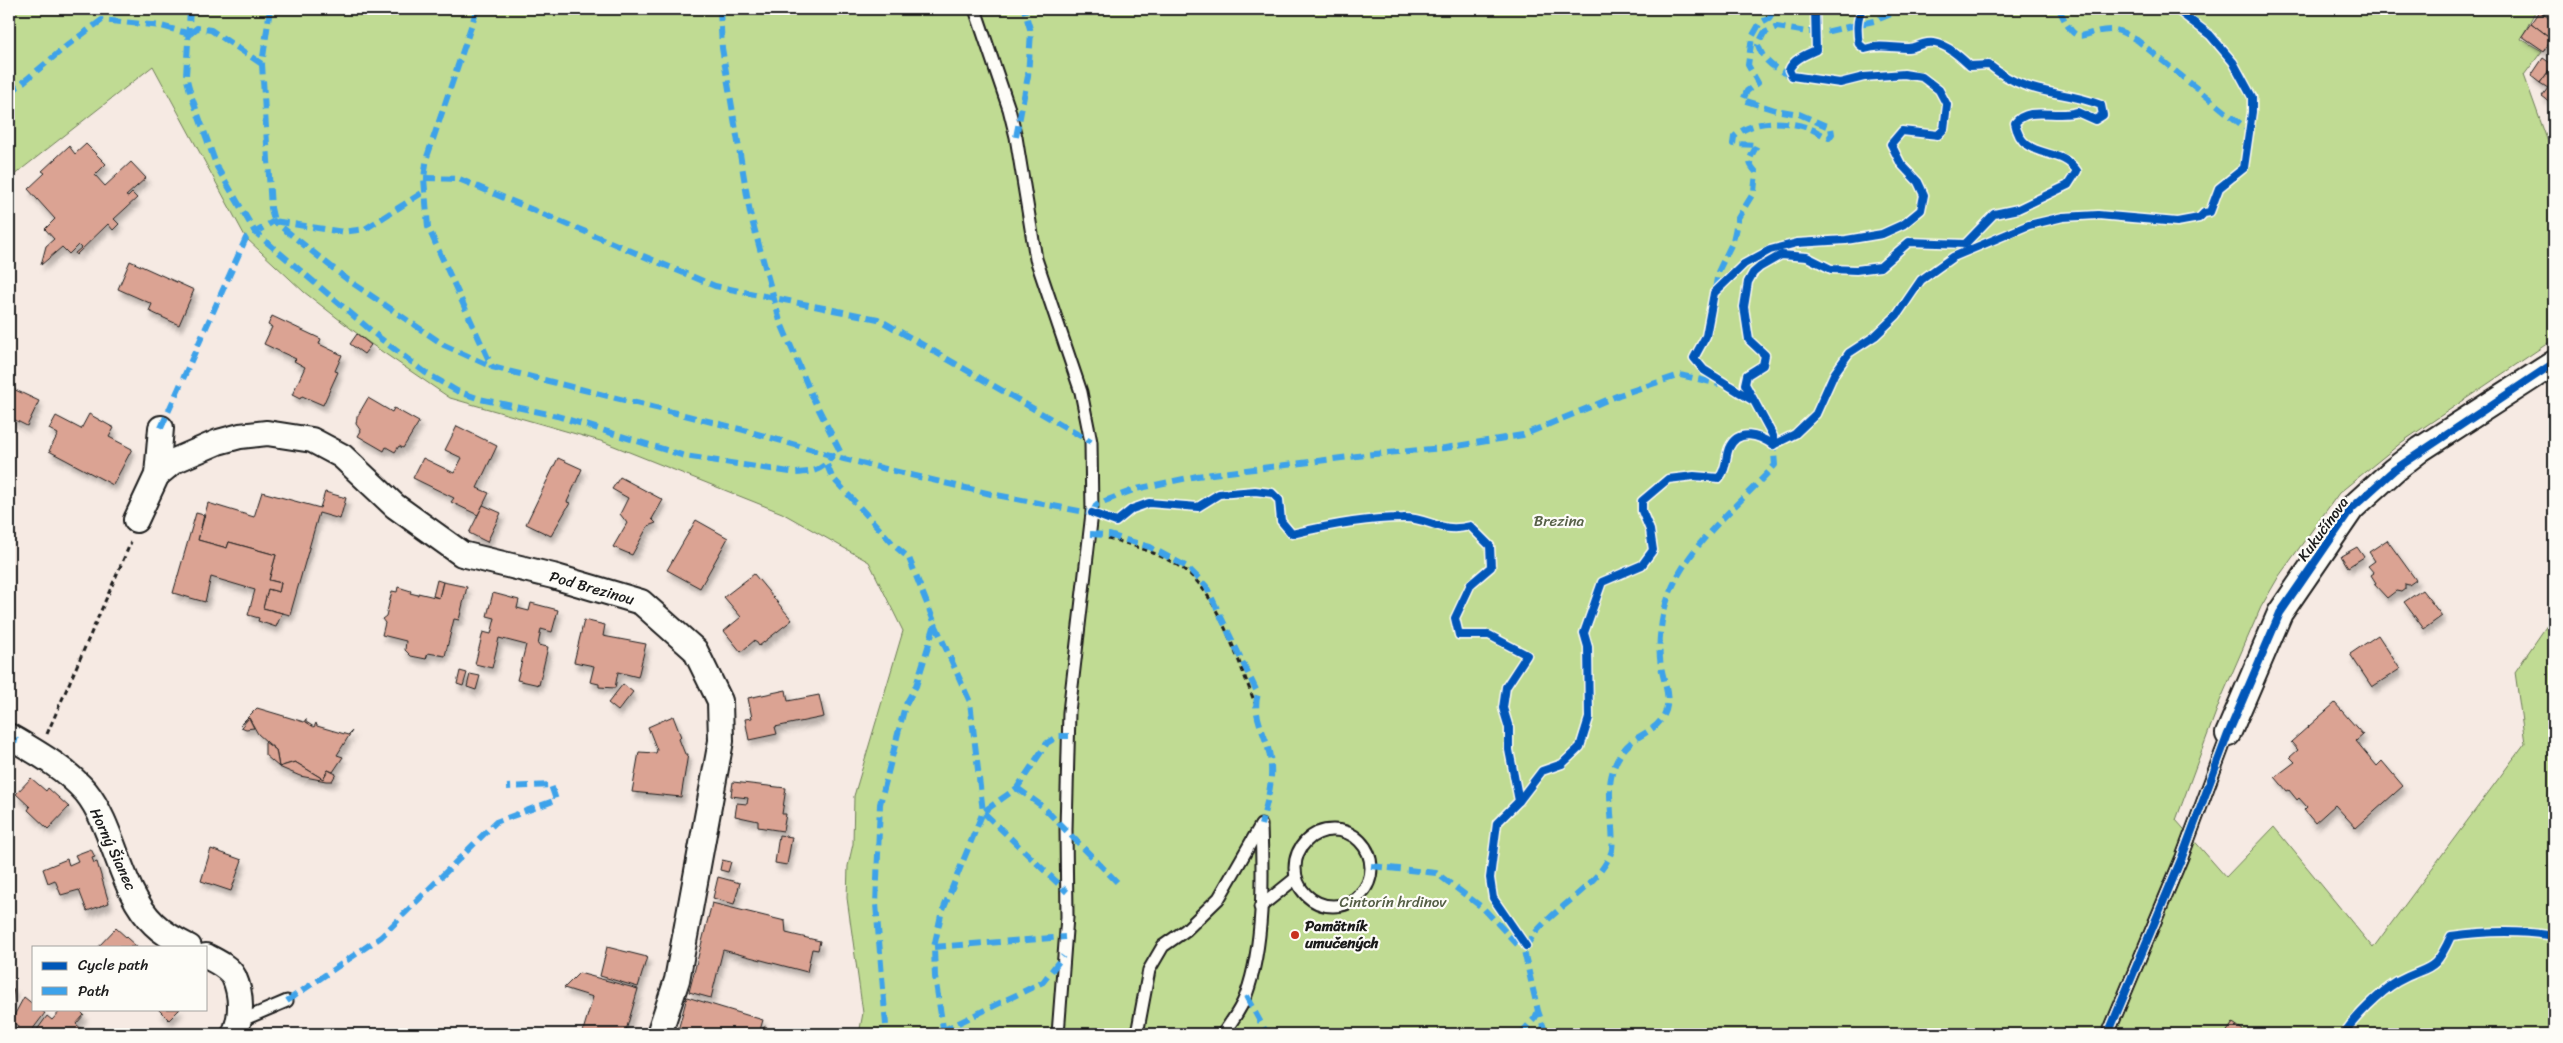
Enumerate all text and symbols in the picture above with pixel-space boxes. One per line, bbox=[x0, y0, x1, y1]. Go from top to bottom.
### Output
street label: Kukučínova bbox=[2290, 491, 2356, 567]
park label: Brezina bbox=[1534, 508, 1585, 534]
street label: Pod Brezinou bbox=[547, 564, 637, 612]
street label: Horný Šianec bbox=[82, 803, 144, 895]
park label: Cintorín hrdinov bbox=[1340, 889, 1447, 915]
place label: Pamätník umučených bbox=[1305, 913, 1379, 956]
marker: Pamätník umučených bbox=[1289, 929, 1301, 941]
legend bbox=[32, 946, 208, 1010]
text: Cycle path bbox=[78, 952, 149, 978]
text: Path bbox=[78, 978, 109, 1004]

